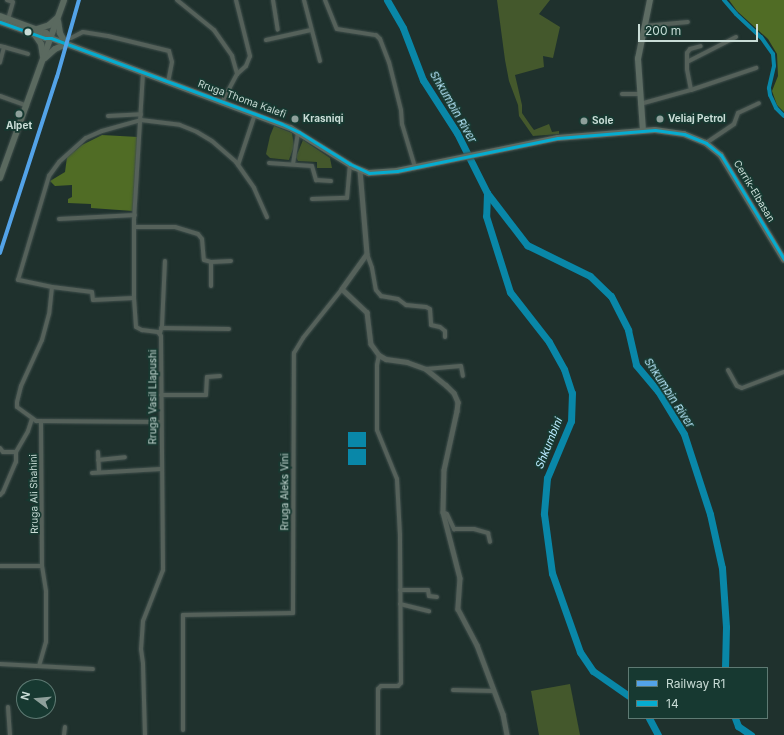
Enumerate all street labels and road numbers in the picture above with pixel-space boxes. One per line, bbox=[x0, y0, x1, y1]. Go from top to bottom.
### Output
street label: Rruga Thoma Kalefi bbox=[196, 77, 288, 121]
street label: Cerrik-Elbasan bbox=[731, 158, 777, 224]
street label: Rruga Vasil Llapushi bbox=[147, 350, 159, 444]
street label: Rruga Aleks Vini bbox=[279, 453, 291, 531]
street label: Rruga Ali Shahini bbox=[27, 454, 41, 534]

